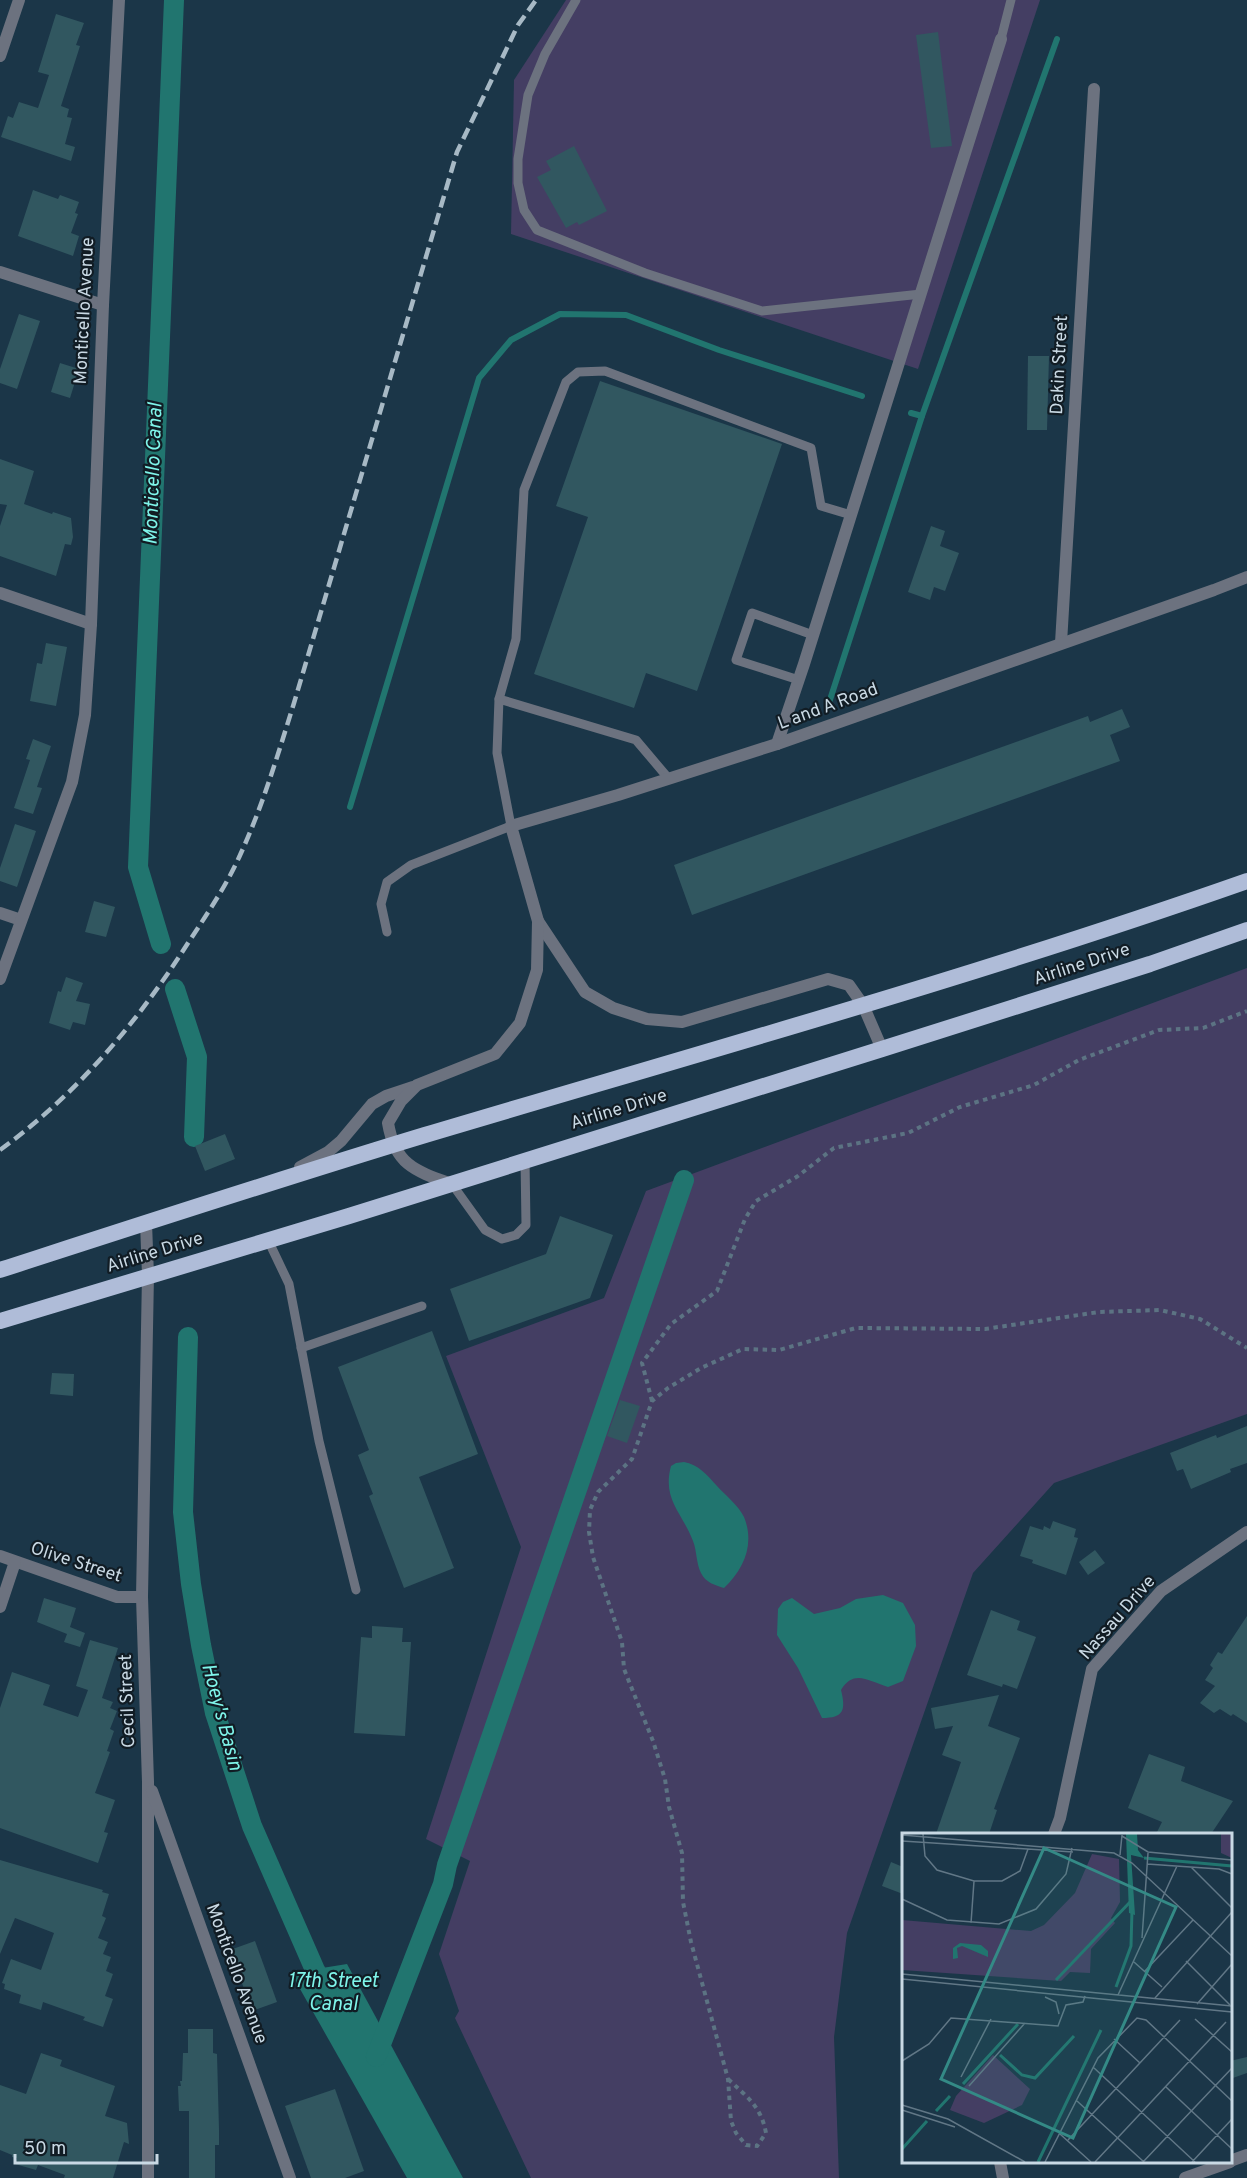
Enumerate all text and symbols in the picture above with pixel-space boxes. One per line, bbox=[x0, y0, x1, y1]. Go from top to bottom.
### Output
street label: Monticello Avenue bbox=[70, 237, 100, 385]
street label: Dakin Street bbox=[1046, 315, 1074, 415]
water label: Monticello Canal bbox=[139, 402, 170, 546]
street label: L and A Road bbox=[775, 678, 881, 736]
street label: Airline Drive bbox=[1031, 939, 1133, 991]
street label: Airline Drive bbox=[568, 1084, 670, 1136]
street label: Airline Drive bbox=[104, 1227, 206, 1279]
street label: Olive Street bbox=[27, 1537, 125, 1589]
street label: Nassau Drive bbox=[1075, 1571, 1161, 1665]
street label: Cecil Street bbox=[115, 1654, 141, 1748]
water label: Hoey's Basin bbox=[194, 1660, 248, 1774]
inset map bbox=[902, 1833, 1232, 2163]
street label: Monticello Avenue bbox=[200, 1901, 272, 2047]
water label: 17th Street Canal bbox=[288, 1969, 379, 2018]
scale bar bbox=[15, 2127, 158, 2165]
text: 50 m bbox=[24, 2138, 66, 2161]

